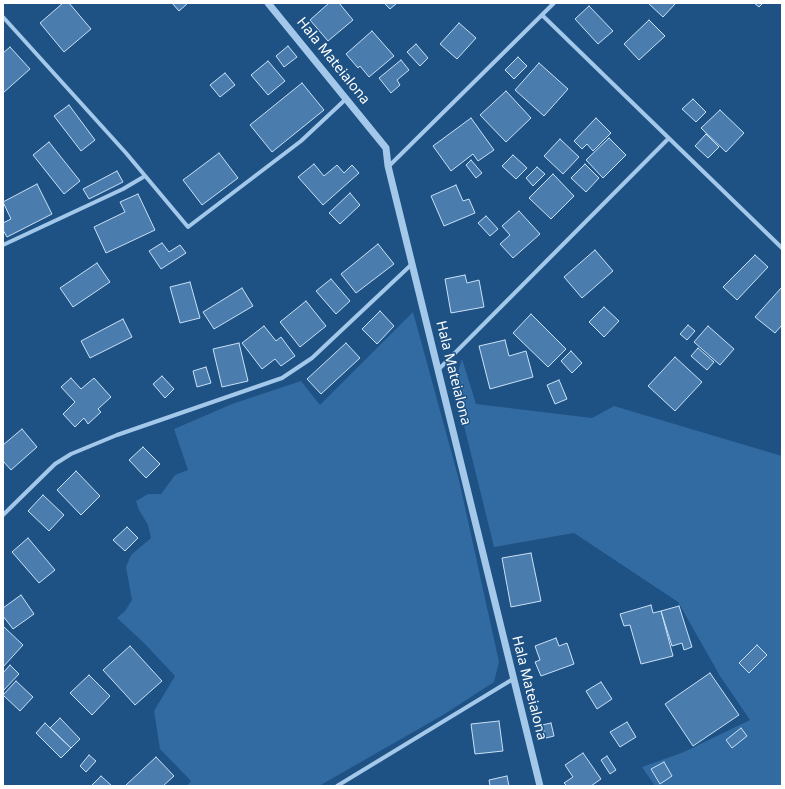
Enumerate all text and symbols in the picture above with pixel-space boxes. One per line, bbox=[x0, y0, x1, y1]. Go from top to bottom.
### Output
street label: Hala Mateialona bbox=[293, 14, 373, 108]
street label: Hala Mateialona bbox=[432, 319, 474, 427]
street label: Hala Mateialona bbox=[508, 634, 550, 742]

